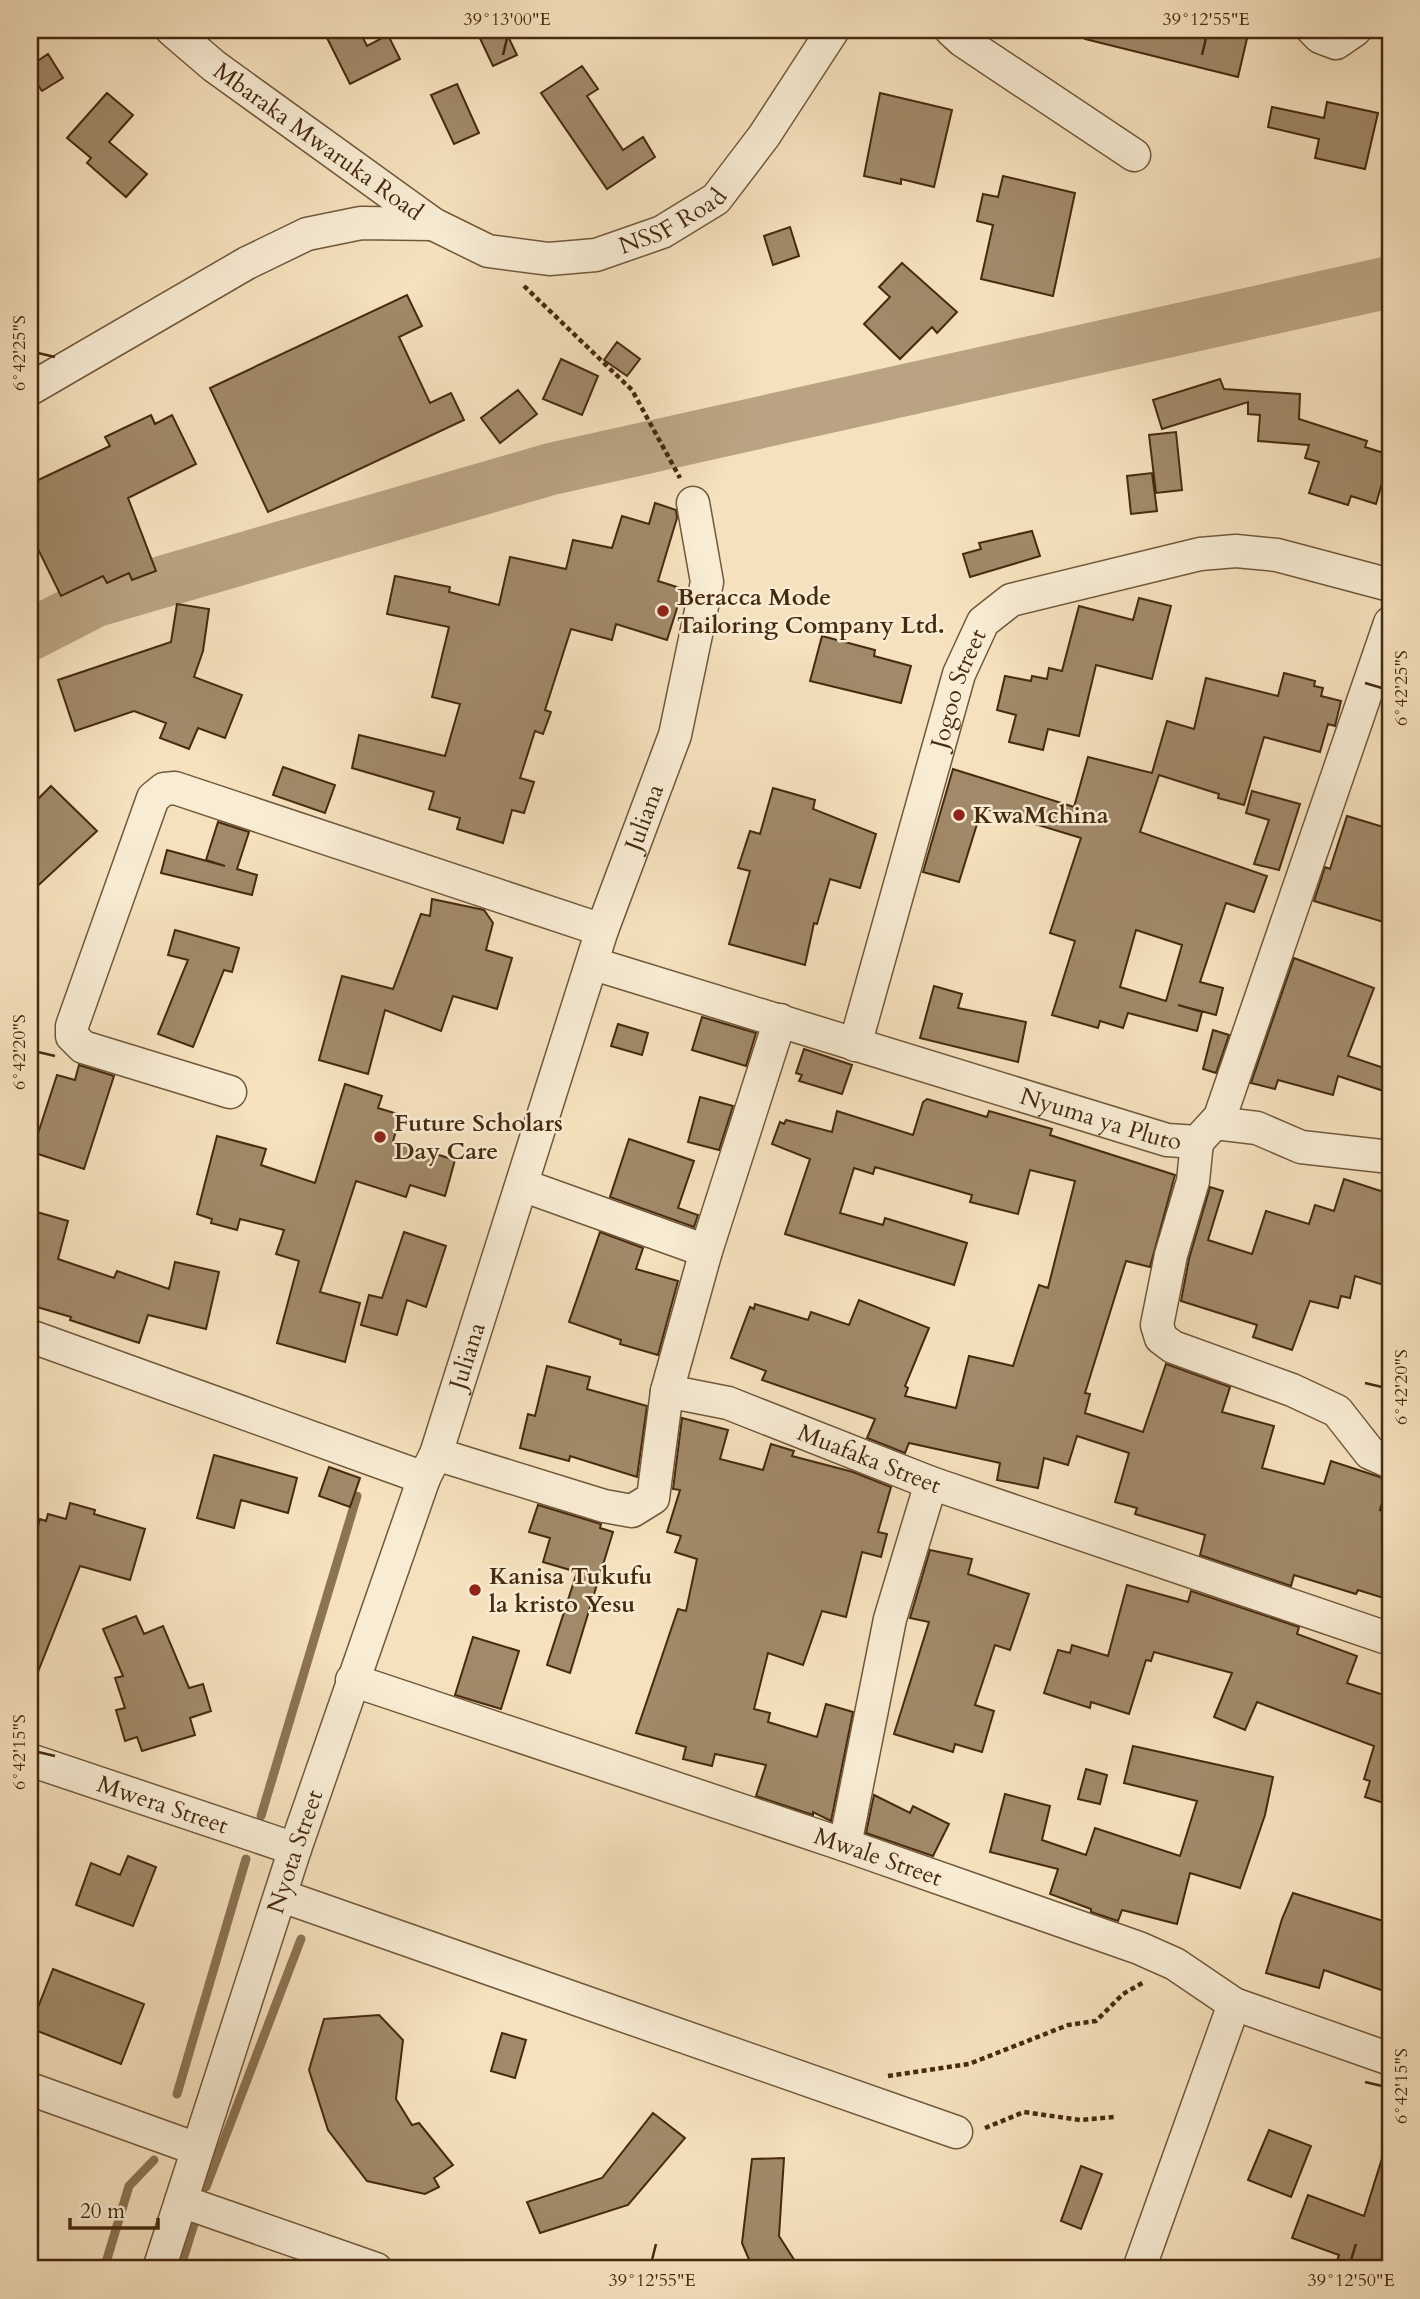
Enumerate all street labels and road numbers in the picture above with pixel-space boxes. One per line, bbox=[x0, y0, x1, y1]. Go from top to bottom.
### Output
street label: Mbaraka Mwaruka Road bbox=[207, 55, 430, 229]
street label: NSSF Road bbox=[614, 182, 735, 263]
street label: Jogoo Street bbox=[922, 623, 995, 755]
street label: Juliana bbox=[616, 779, 672, 858]
street label: Nyuma ya Pluto bbox=[1016, 1080, 1182, 1158]
street label: Juliana bbox=[441, 1318, 494, 1397]
street label: Muafaka Street bbox=[793, 1416, 945, 1502]
street label: Mwera Street bbox=[93, 1768, 233, 1842]
street label: Nyota Street bbox=[259, 1785, 331, 1918]
street label: Mwale Street bbox=[810, 1820, 947, 1895]

